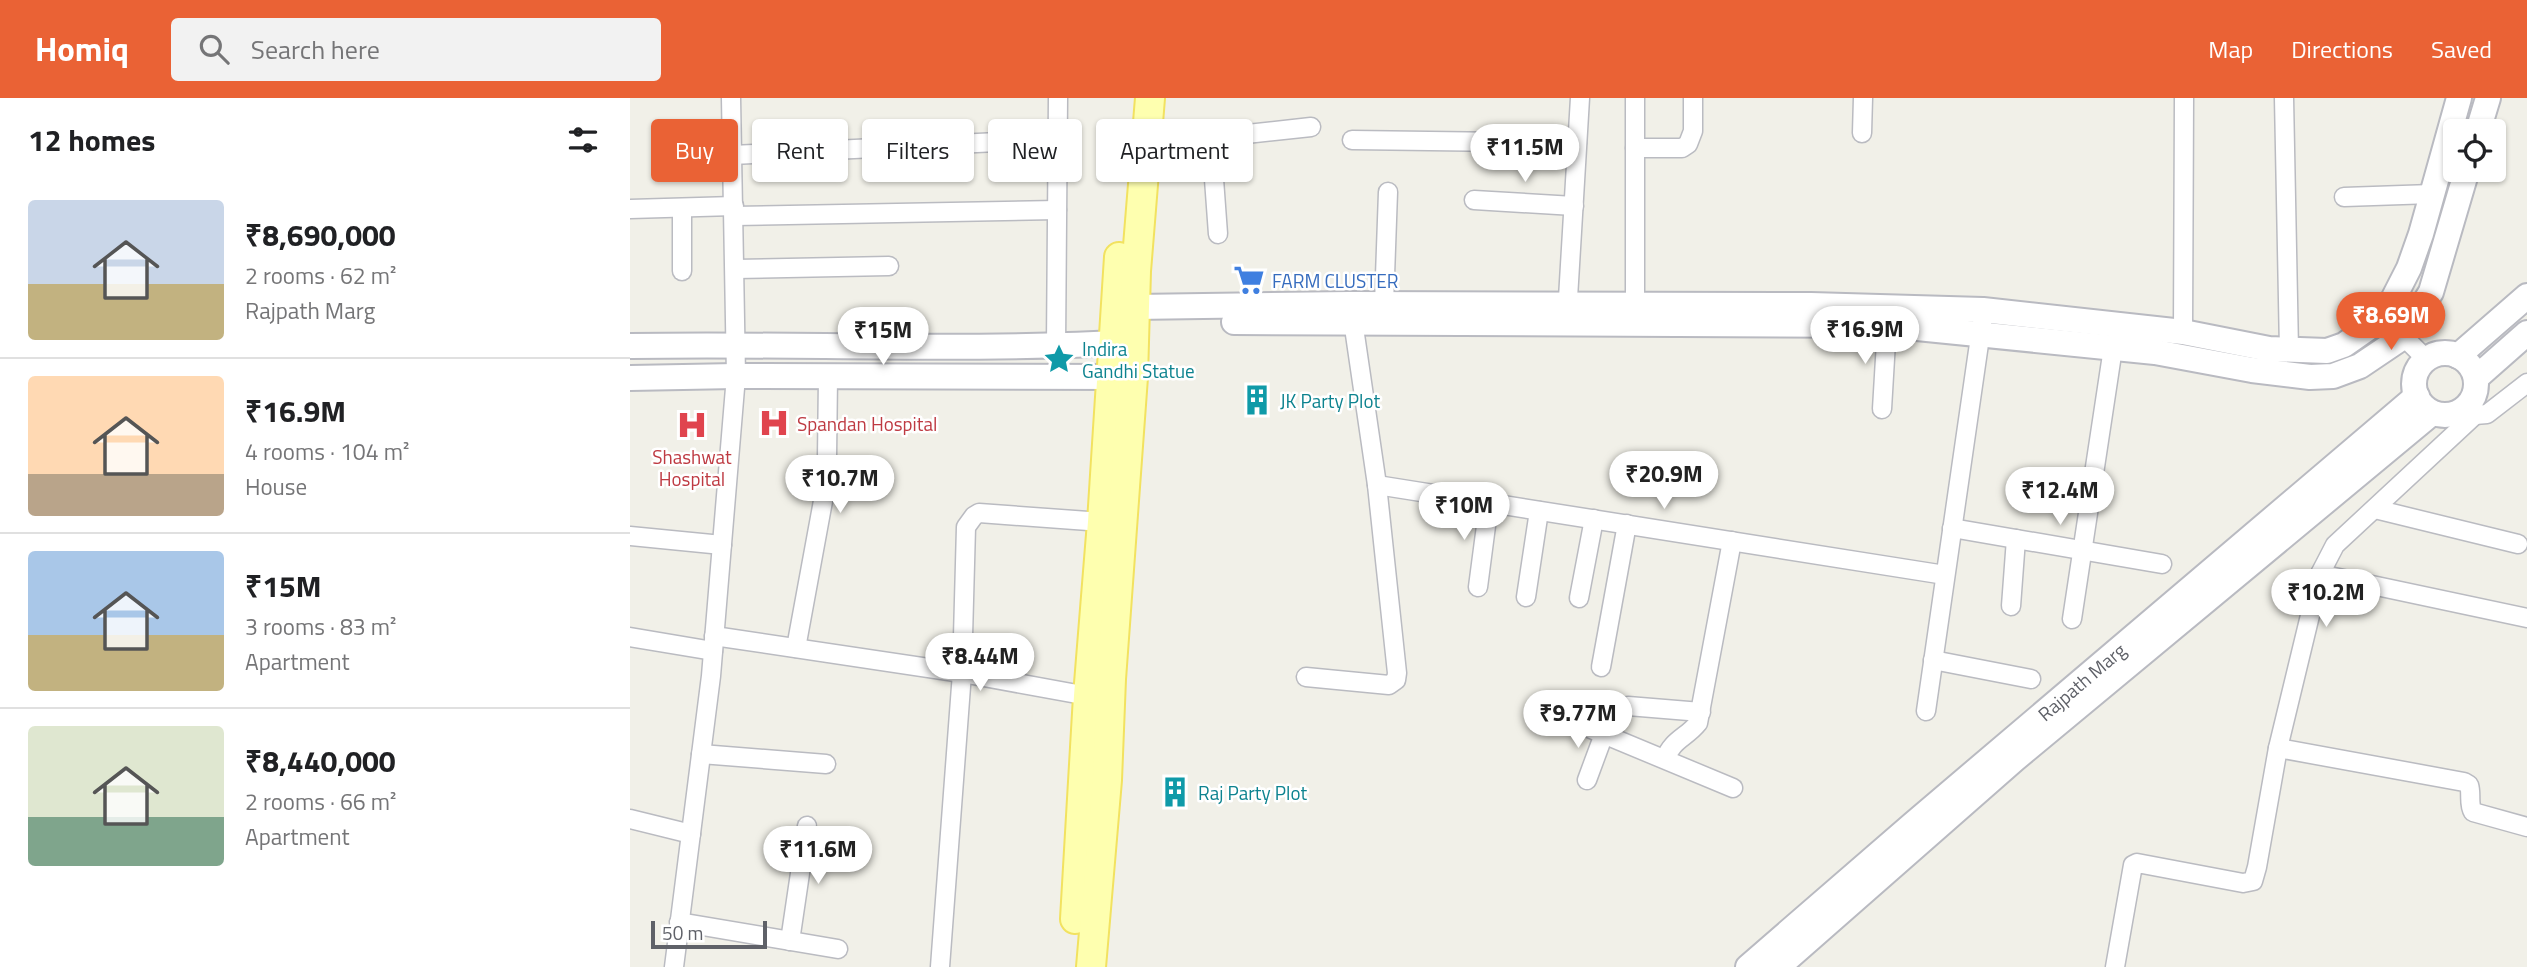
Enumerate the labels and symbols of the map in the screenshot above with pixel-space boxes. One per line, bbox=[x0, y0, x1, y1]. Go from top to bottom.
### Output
pin: ₹11.5M bbox=[1468, 125, 1582, 184]
supermarket icon: FARM CLUSTER bbox=[1232, 263, 1266, 297]
place label: FARM CLUSTER bbox=[1272, 266, 1398, 295]
pin: ₹8.69M bbox=[2334, 292, 2448, 352]
pin: ₹16.9M bbox=[1808, 306, 1922, 366]
pin: ₹15M bbox=[842, 308, 924, 367]
place label: Indira Gandhi Statue bbox=[1082, 334, 1195, 385]
place icon: Indira Gandhi Statue bbox=[1042, 342, 1076, 376]
building icon: JK Party Plot bbox=[1240, 383, 1274, 417]
place label: JK Party Plot bbox=[1280, 386, 1380, 415]
hospital icon: Spandan Hospital bbox=[757, 406, 791, 440]
hospital icon: Shashwat Hospital bbox=[675, 408, 709, 442]
place label: Spandan Hospital bbox=[797, 409, 937, 438]
place label: Shashwat Hospital bbox=[652, 442, 732, 493]
pin: ₹20.9M bbox=[1607, 452, 1721, 511]
pin: ₹10.7M bbox=[783, 456, 897, 515]
pin: ₹12.4M bbox=[2003, 468, 2117, 527]
pin: ₹10M bbox=[1423, 482, 1505, 542]
pin: ₹10.2M bbox=[2269, 570, 2383, 629]
pin: ₹8.44M bbox=[923, 634, 1037, 693]
street label: Rajpath Marg bbox=[2031, 635, 2132, 727]
pin: ₹9.77M bbox=[1521, 690, 1635, 750]
building icon: Raj Party Plot bbox=[1158, 775, 1192, 809]
place label: Raj Party Plot bbox=[1198, 778, 1307, 807]
pin: ₹11.6M bbox=[761, 826, 875, 886]
scale bar bbox=[651, 918, 766, 950]

